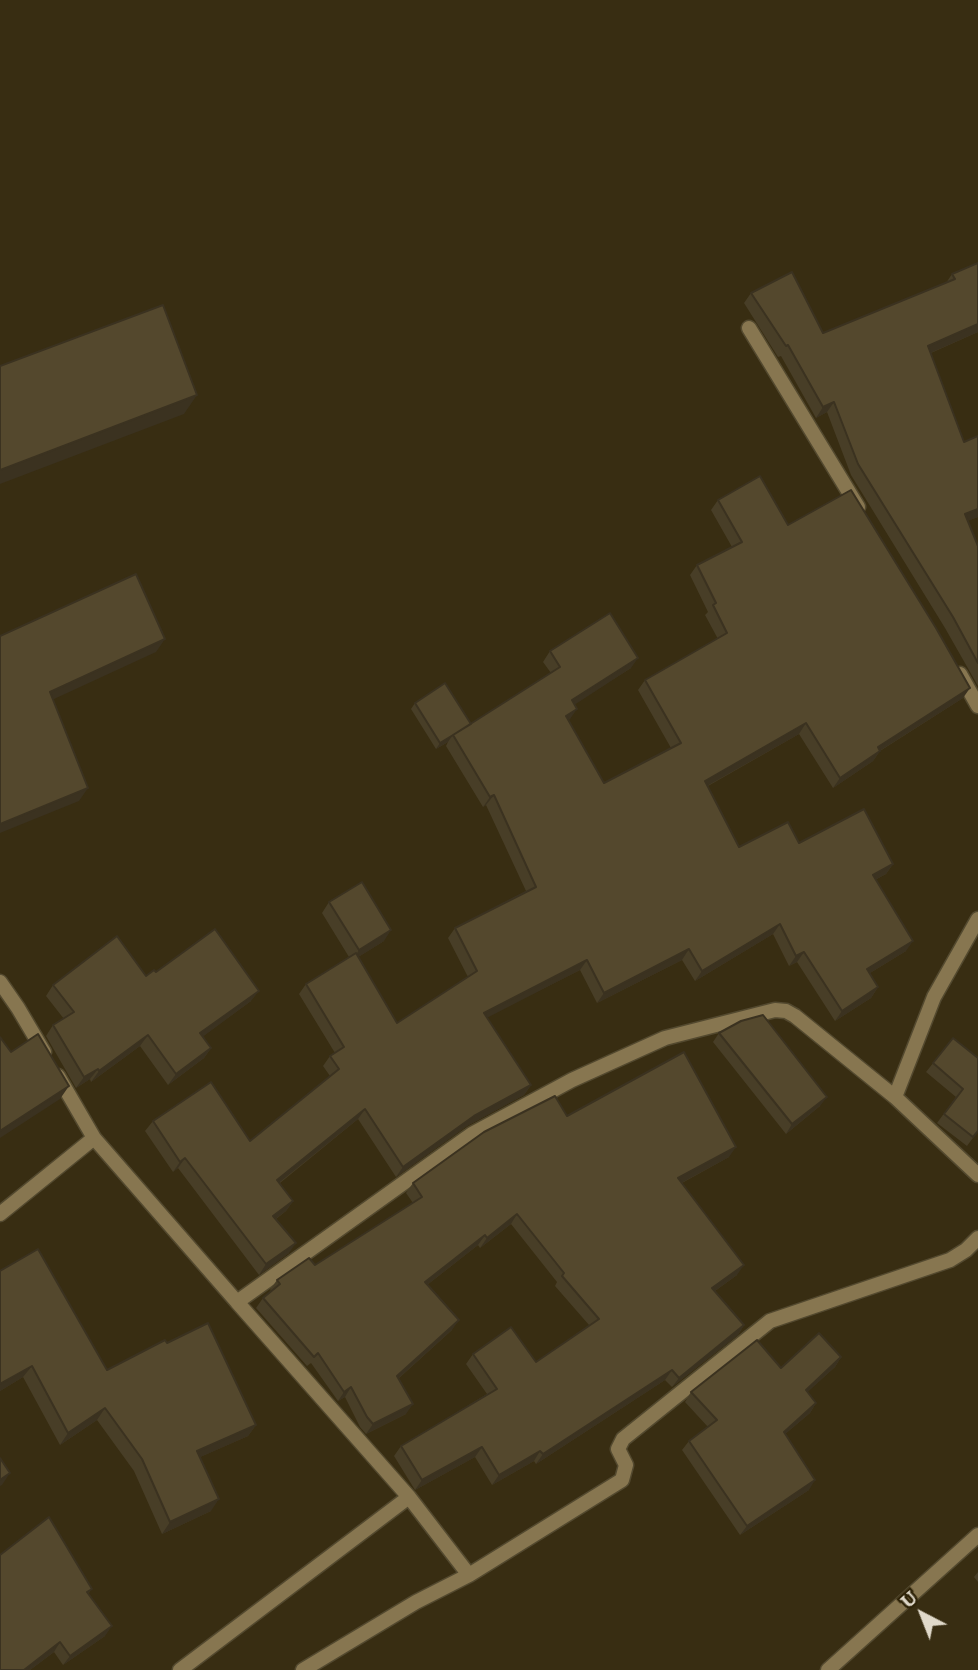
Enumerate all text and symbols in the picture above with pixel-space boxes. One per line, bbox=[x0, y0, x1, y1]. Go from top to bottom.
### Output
north arrow bbox=[887, 1579, 957, 1649]
text: U bbox=[893, 1583, 923, 1614]

